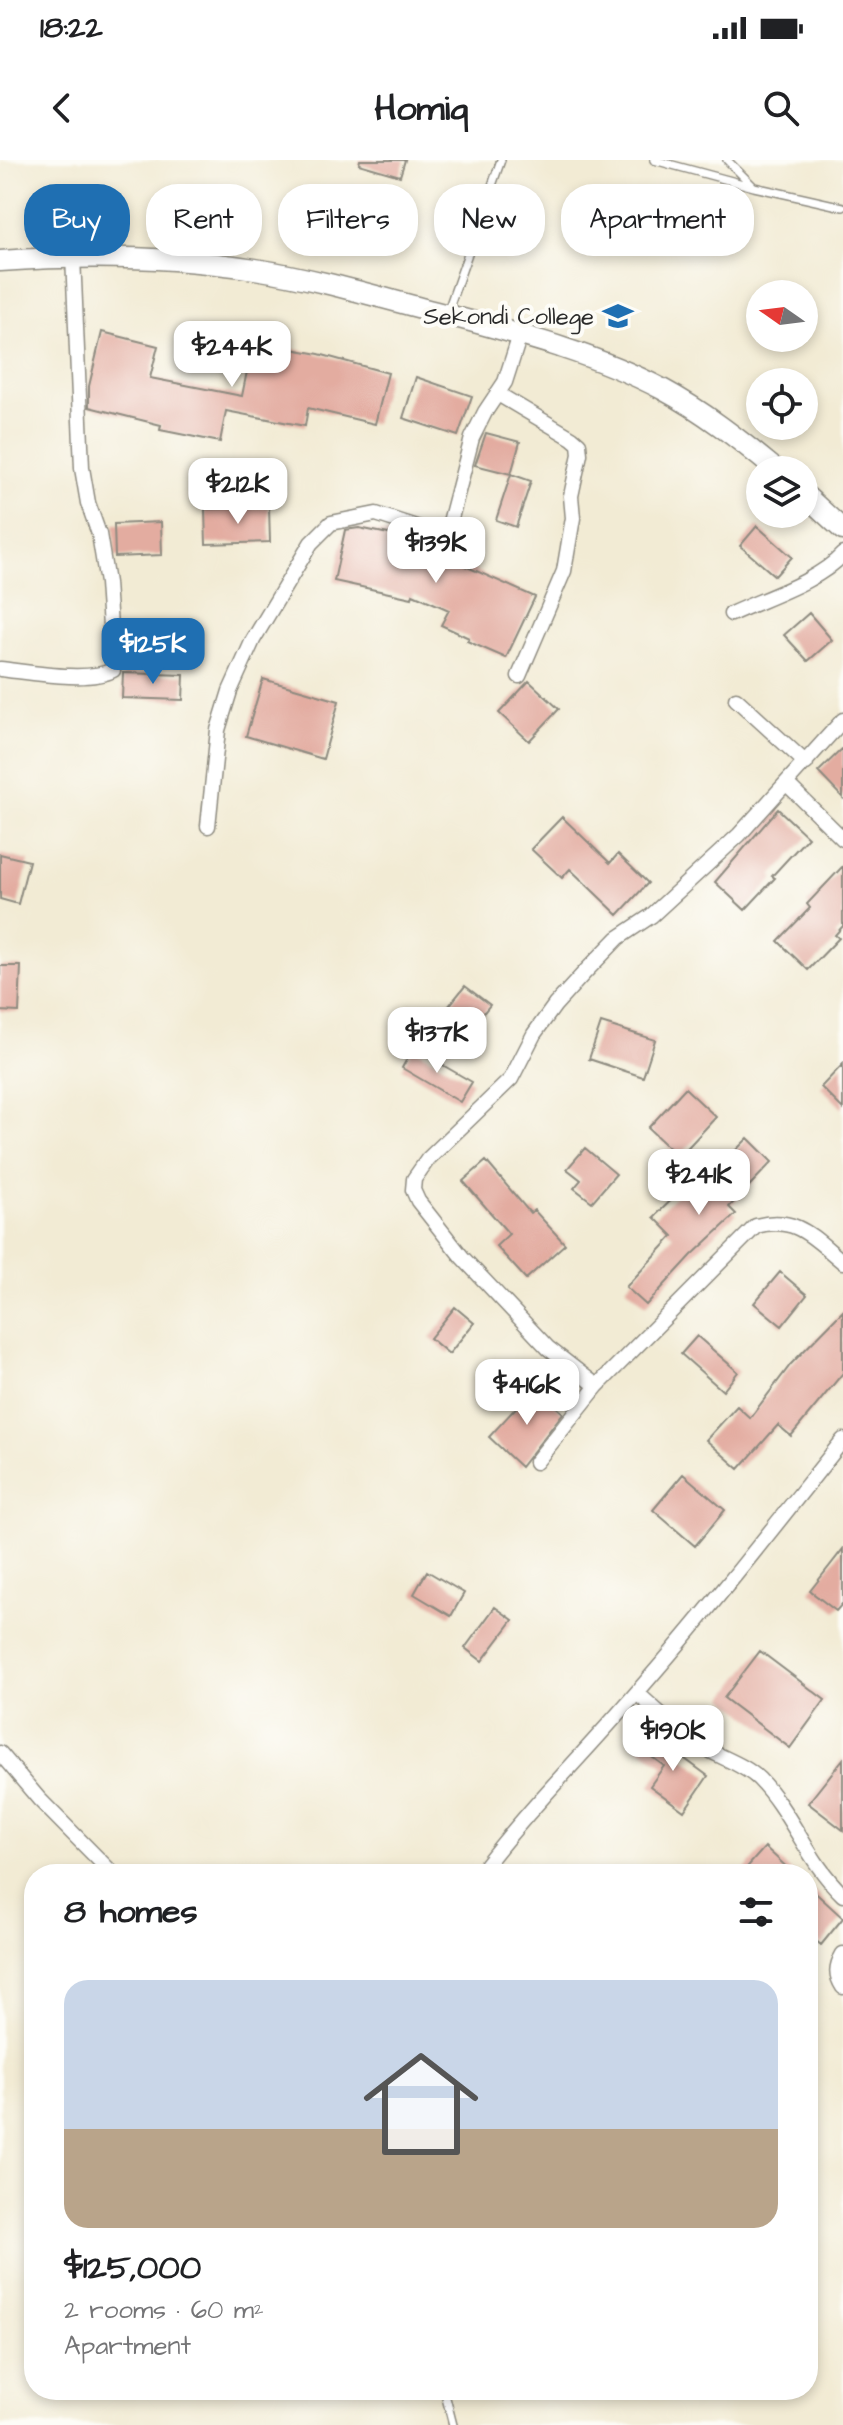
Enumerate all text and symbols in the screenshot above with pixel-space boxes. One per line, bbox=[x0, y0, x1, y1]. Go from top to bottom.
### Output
text: 18:22 bbox=[40, 7, 103, 49]
text: Homiq bbox=[374, 83, 469, 134]
icon: back bbox=[40, 86, 84, 130]
icon: search bbox=[759, 86, 803, 130]
chip: Buy bbox=[24, 184, 130, 256]
chip: Rent bbox=[146, 184, 262, 256]
chip: Filters bbox=[278, 184, 418, 256]
chip: New bbox=[434, 184, 545, 256]
chip: Apartment bbox=[561, 184, 754, 256]
north arrow bbox=[746, 280, 818, 352]
map controls bbox=[746, 280, 818, 528]
school or university icon: Sekondi College bbox=[601, 299, 635, 333]
place label: Sekondi College bbox=[423, 300, 594, 335]
pin: $244K bbox=[176, 321, 288, 389]
text: $244K bbox=[192, 329, 272, 365]
button: locate bbox=[746, 368, 818, 440]
button: layers bbox=[746, 456, 818, 528]
pin: $212K bbox=[182, 458, 294, 526]
text: $212K bbox=[206, 466, 270, 502]
pin: $139K bbox=[380, 517, 492, 585]
text: $139K bbox=[405, 525, 467, 561]
pin: $125K bbox=[97, 618, 209, 686]
text: $125K bbox=[120, 626, 186, 662]
pin: $137K bbox=[381, 1007, 493, 1075]
text: $137K bbox=[406, 1015, 468, 1051]
pin: $241K bbox=[643, 1149, 755, 1217]
text: $241K bbox=[666, 1157, 732, 1193]
pin: $416K bbox=[471, 1359, 583, 1427]
text: $416K bbox=[493, 1367, 561, 1403]
pin: $190K bbox=[617, 1705, 729, 1773]
text: $190K bbox=[641, 1713, 705, 1749]
text: 8 homes bbox=[64, 1888, 198, 1936]
icon: filters bbox=[734, 1890, 778, 1934]
icon: home bbox=[349, 2032, 493, 2176]
text: $125,000 bbox=[64, 2244, 201, 2292]
text: 2 rooms · 60 m² bbox=[64, 2292, 264, 2328]
text: Apartment bbox=[64, 2328, 191, 2364]

